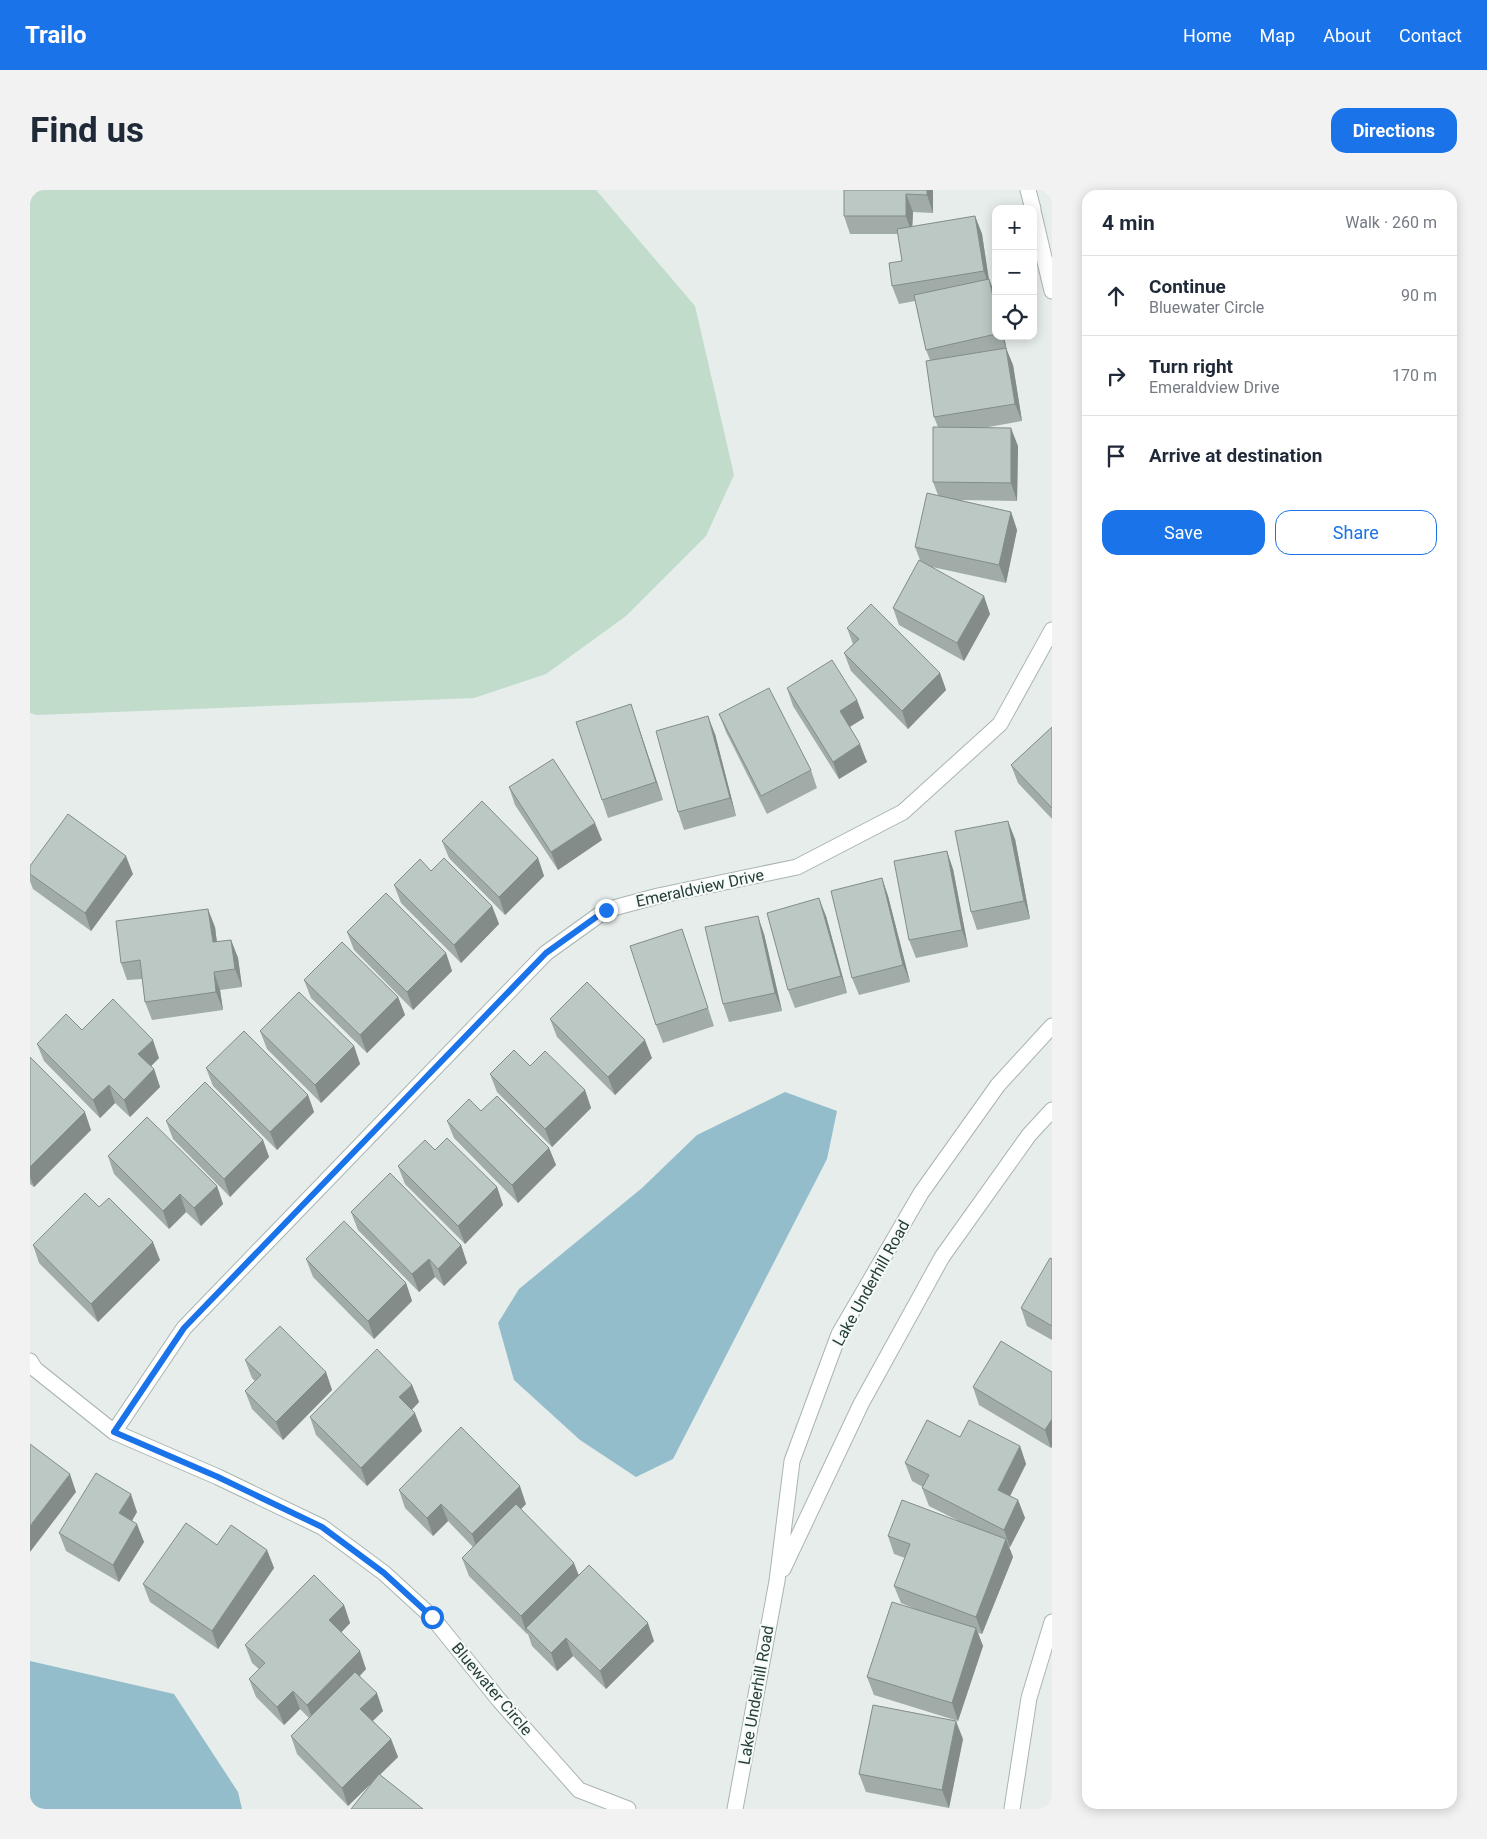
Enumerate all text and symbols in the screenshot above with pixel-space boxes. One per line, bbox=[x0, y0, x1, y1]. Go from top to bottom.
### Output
text: Trailo bbox=[25, 21, 87, 49]
text: Home bbox=[1183, 25, 1232, 46]
text: Map bbox=[1260, 25, 1295, 46]
text: About bbox=[1323, 25, 1371, 46]
text: Contact bbox=[1399, 25, 1462, 46]
button: Directions bbox=[1331, 108, 1457, 153]
text: Find us bbox=[30, 110, 144, 151]
map controls bbox=[992, 205, 1037, 340]
button: + bbox=[992, 205, 1037, 250]
text: 4 min bbox=[1102, 211, 1155, 235]
text: Walk · 260 m bbox=[1345, 213, 1437, 232]
button: − bbox=[992, 250, 1037, 295]
text: Continue bbox=[1149, 275, 1226, 298]
icon: ahead bbox=[1102, 282, 1130, 310]
text: 90 m bbox=[1401, 286, 1437, 305]
button: locate bbox=[992, 295, 1037, 340]
text: Bluewater Circle bbox=[1149, 298, 1264, 317]
text: Turn right bbox=[1149, 355, 1233, 378]
icon: right bbox=[1102, 362, 1130, 390]
text: 170 m bbox=[1392, 366, 1437, 385]
text: Emeraldview Drive bbox=[1149, 378, 1279, 397]
icon: arrive bbox=[1102, 442, 1130, 470]
text: Arrive at destination bbox=[1149, 444, 1322, 467]
button: Save bbox=[1102, 510, 1265, 555]
button: Share bbox=[1275, 510, 1437, 555]
street label: Emeraldview Drive bbox=[634, 865, 766, 911]
route end bbox=[595, 899, 618, 922]
street label: Lake Underhill Road bbox=[829, 1217, 913, 1349]
route start bbox=[421, 1606, 444, 1629]
street label: Lake Underhill Road bbox=[734, 1624, 778, 1766]
street label: Bluewater Circle bbox=[448, 1639, 536, 1739]

